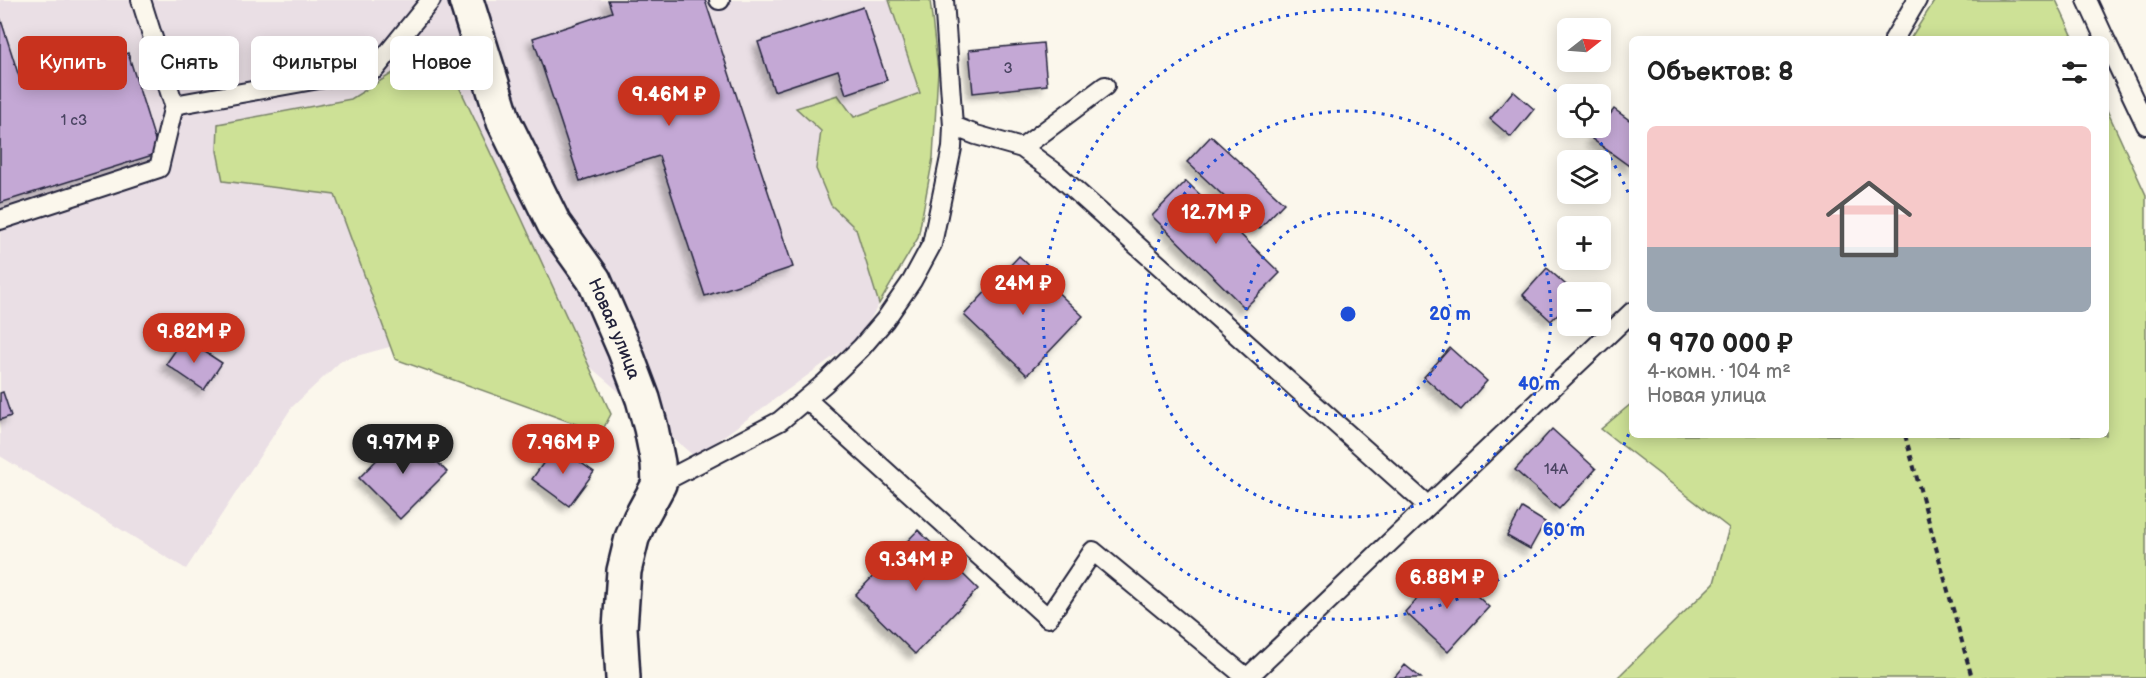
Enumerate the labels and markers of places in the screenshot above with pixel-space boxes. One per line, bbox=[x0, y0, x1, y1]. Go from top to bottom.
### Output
pin: 9.46M ₽ bbox=[614, 76, 724, 127]
pin: 12.7M ₽ bbox=[1161, 194, 1271, 245]
pin: 24M ₽ bbox=[981, 265, 1065, 316]
centre of rings bbox=[1338, 304, 1358, 324]
pin: 9.82M ₽ bbox=[139, 313, 249, 364]
pin: 9.97M ₽ bbox=[348, 424, 458, 475]
pin: 7.96M ₽ bbox=[508, 424, 618, 475]
pin: 9.34M ₽ bbox=[861, 541, 971, 592]
pin: 6.88M ₽ bbox=[1392, 559, 1502, 610]

